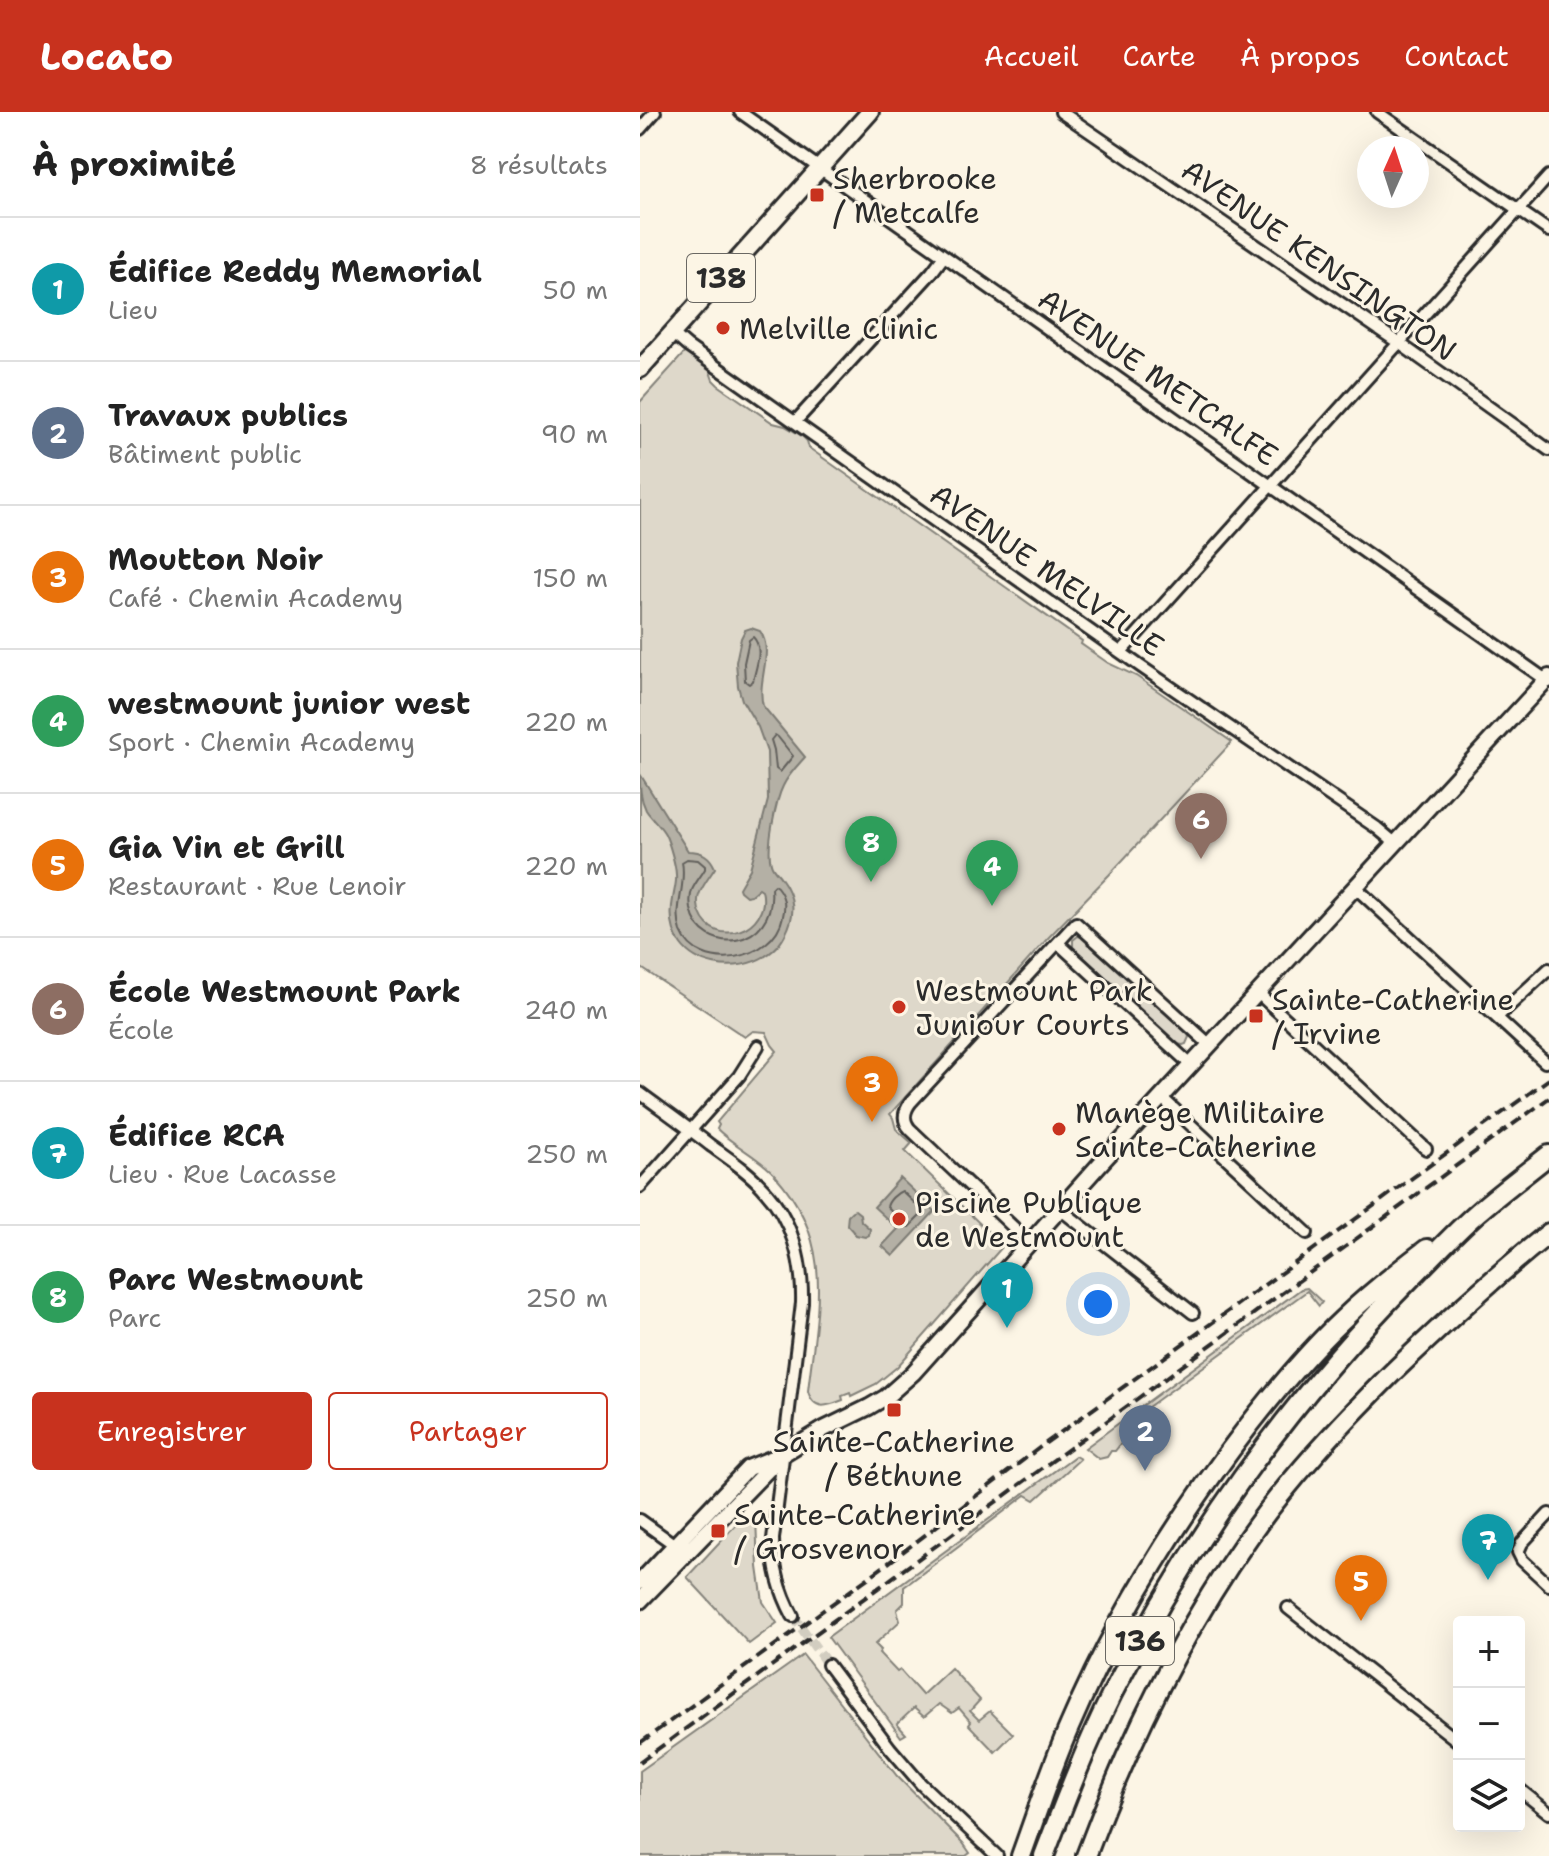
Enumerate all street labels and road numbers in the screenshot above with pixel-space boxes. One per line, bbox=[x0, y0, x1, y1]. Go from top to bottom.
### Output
street label: AVENUE KENSINGTON bbox=[1173, 149, 1465, 371]
road number: 138 bbox=[687, 254, 755, 302]
street label: AVENUE METCALFE bbox=[1030, 279, 1286, 475]
street label: AVENUE MELVILLE bbox=[922, 474, 1172, 666]
road number: 136 bbox=[1106, 1617, 1174, 1665]

